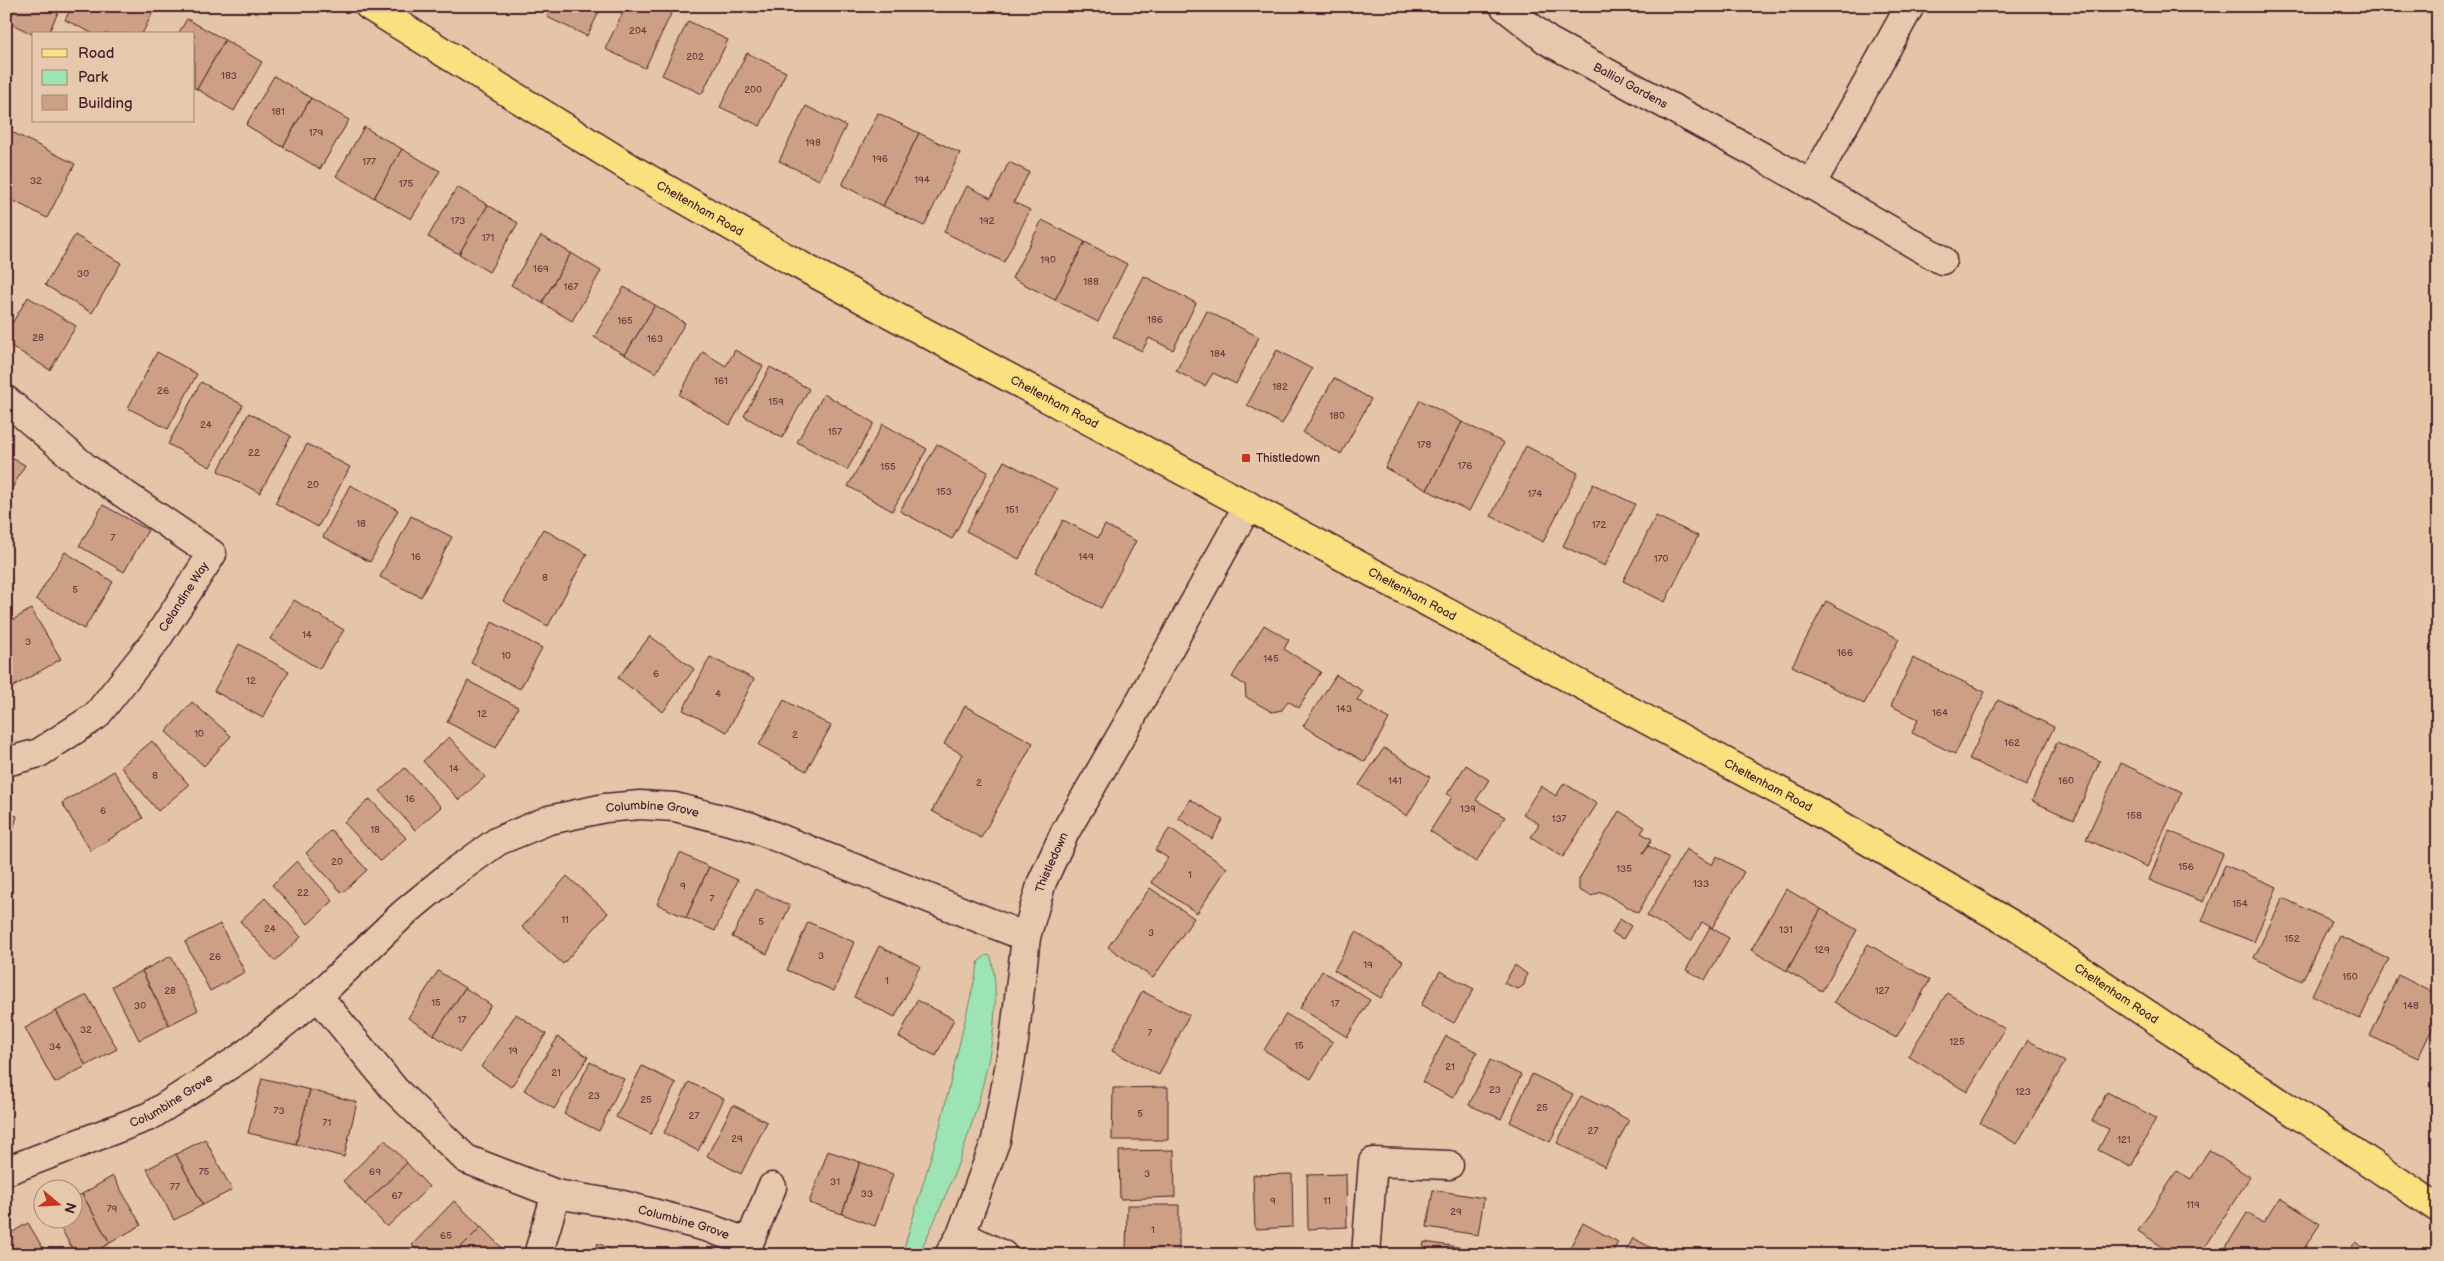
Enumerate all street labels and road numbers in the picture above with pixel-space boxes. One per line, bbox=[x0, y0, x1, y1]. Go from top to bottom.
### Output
street label: Balliol Gardens bbox=[1591, 59, 1670, 112]
street label: Cheltenham Road bbox=[654, 177, 746, 239]
street label: Cheltenham Road bbox=[1008, 372, 1101, 432]
street label: Celandine Way bbox=[156, 559, 213, 635]
street label: Cheltenham Road bbox=[1366, 564, 1459, 624]
street label: Cheltenham Road bbox=[1722, 755, 1815, 815]
street label: Columbine Grove bbox=[605, 798, 701, 820]
street label: Thistledown bbox=[1032, 830, 1071, 894]
street label: Cheltenham Road bbox=[2071, 960, 2161, 1027]
street label: Columbine Grove bbox=[127, 1070, 215, 1131]
street label: Columbine Grove bbox=[636, 1202, 731, 1242]

